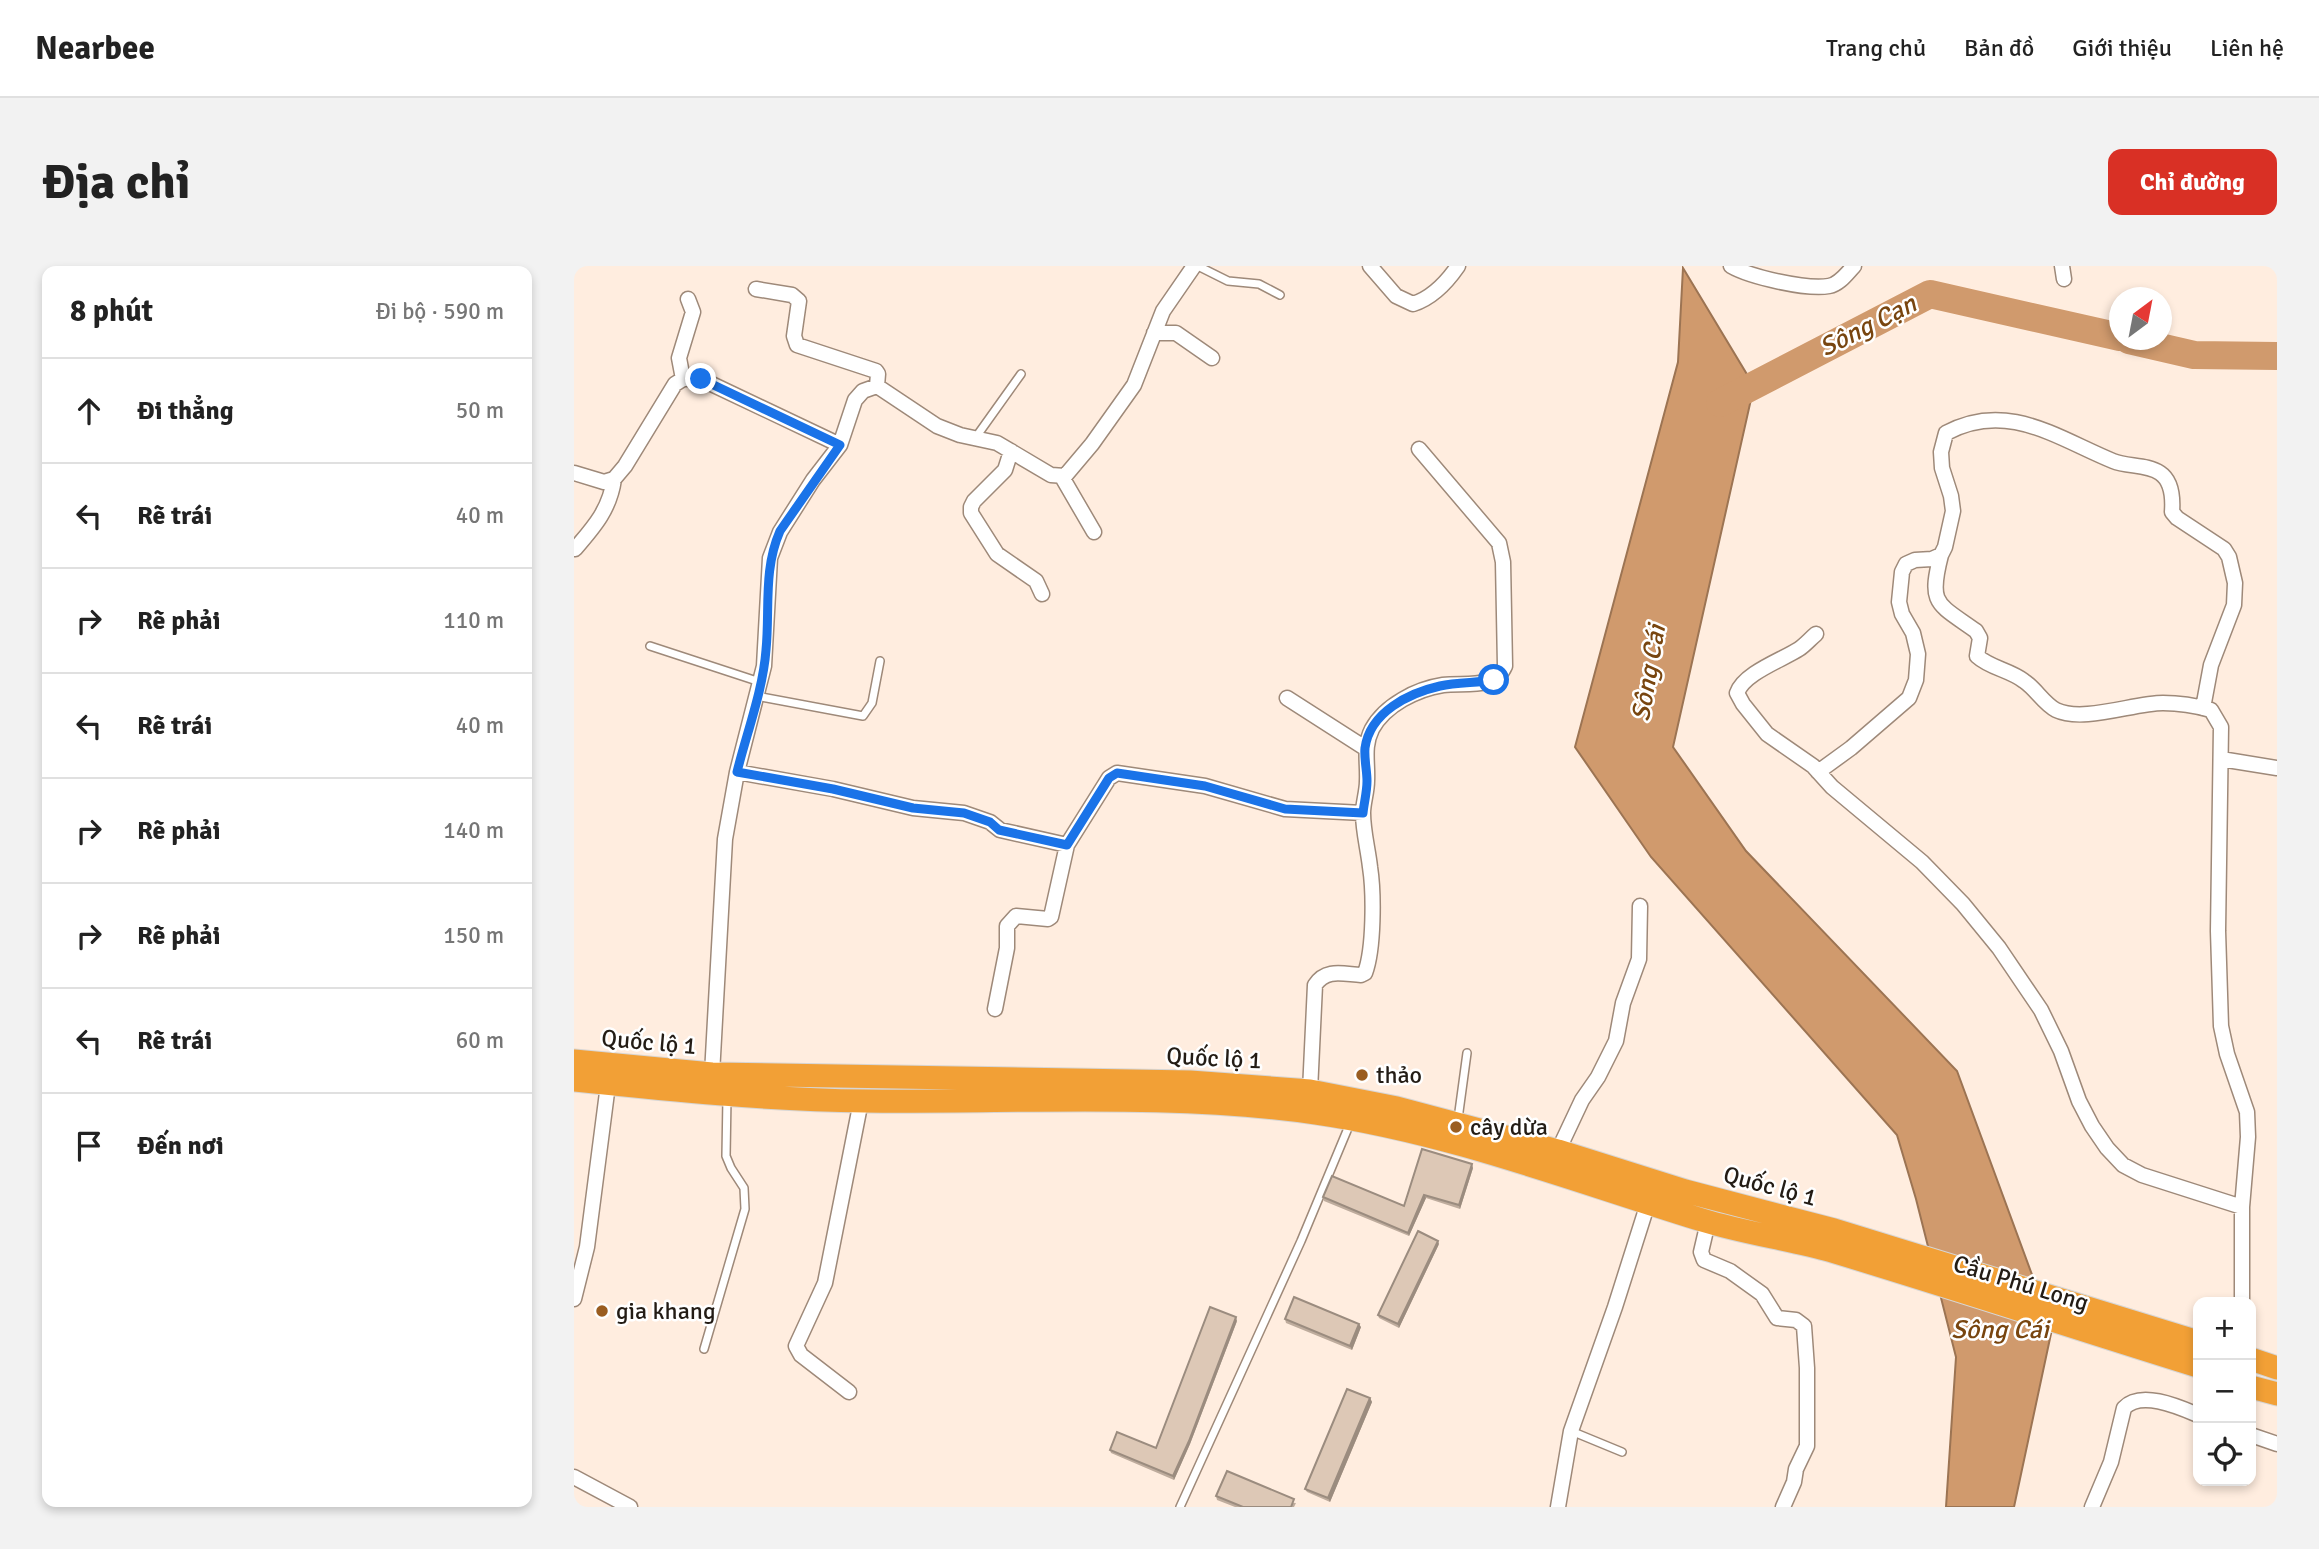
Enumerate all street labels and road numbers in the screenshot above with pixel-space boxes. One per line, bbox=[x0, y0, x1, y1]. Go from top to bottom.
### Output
street label: Quốc lộ 1 bbox=[600, 1023, 698, 1061]
street label: Quốc lộ 1 bbox=[1166, 1041, 1262, 1075]
street label: Quốc lộ 1 bbox=[1720, 1159, 1820, 1213]
street label: Cầu Phú Long bbox=[1950, 1248, 2092, 1318]

